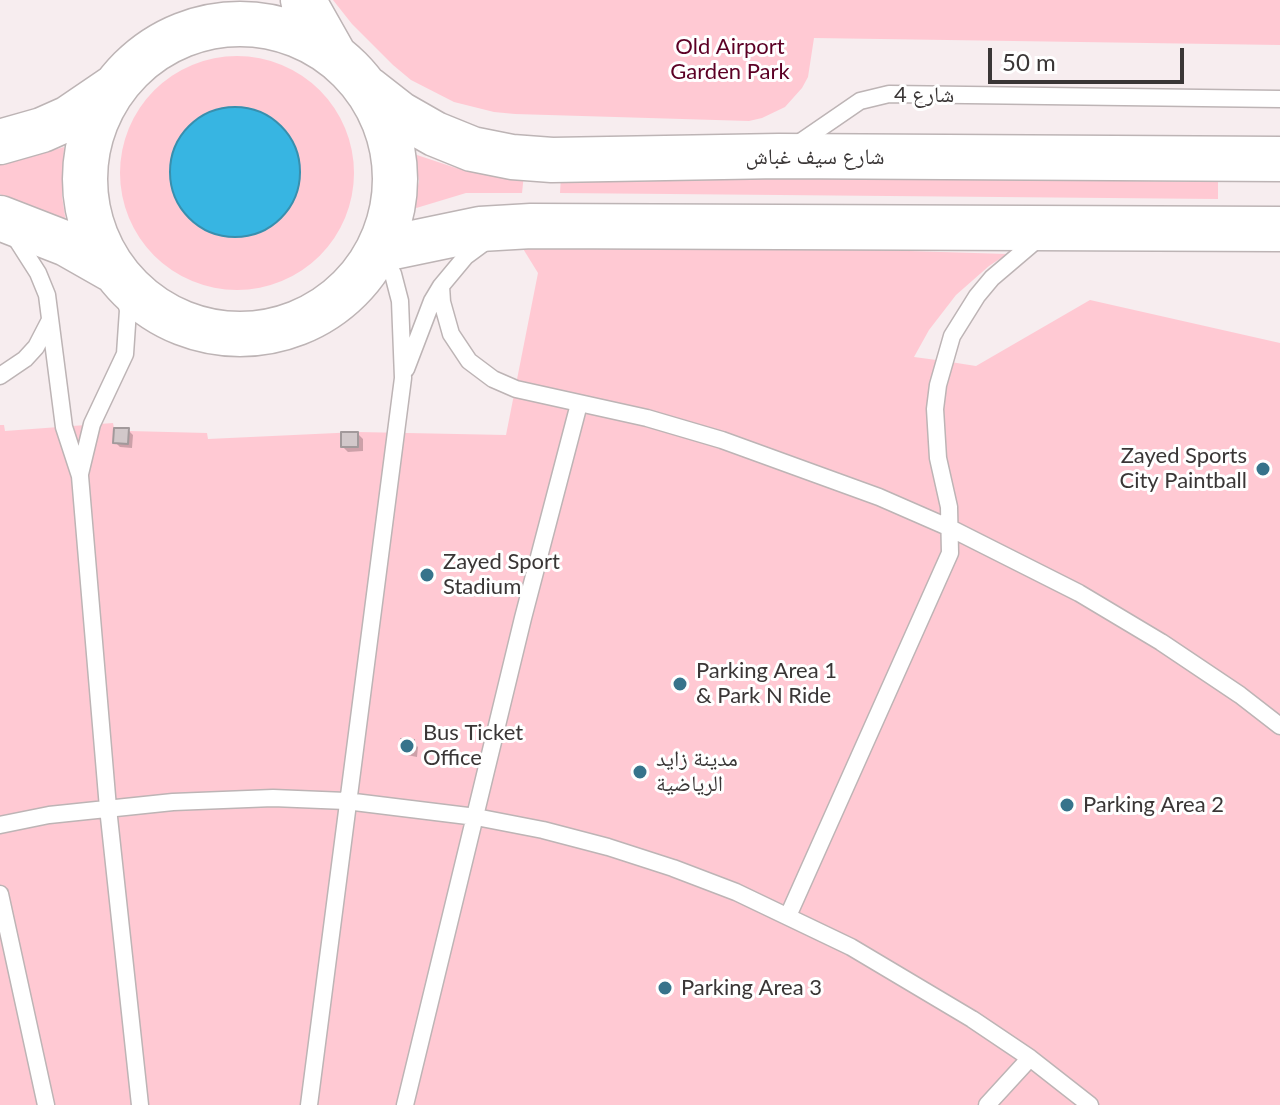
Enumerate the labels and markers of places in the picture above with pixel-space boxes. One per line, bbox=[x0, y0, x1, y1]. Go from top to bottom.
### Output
place label: Zayed Sports City Paintball bbox=[1119, 443, 1247, 494]
marker: Zayed Sports City Paintball bbox=[1254, 460, 1272, 478]
place label: Zayed Sport Stadium bbox=[443, 549, 560, 600]
marker: Zayed Sport Stadium bbox=[418, 566, 436, 584]
place label: Parking Area 1 & Park N Ride bbox=[696, 658, 837, 710]
marker: Parking Area 1 & Park N Ride bbox=[671, 675, 689, 693]
place label: Bus Ticket Office bbox=[423, 720, 523, 772]
marker: Bus Ticket Office bbox=[398, 737, 416, 755]
place label: مدينة زايد الرياضية bbox=[656, 746, 738, 798]
marker: مدينة زايد الرياضية bbox=[631, 763, 649, 781]
place label: Parking Area 2 bbox=[1083, 792, 1224, 818]
marker: Parking Area 2 bbox=[1058, 796, 1076, 814]
place label: Parking Area 3 bbox=[681, 975, 822, 1001]
marker: Parking Area 3 bbox=[656, 979, 674, 997]

